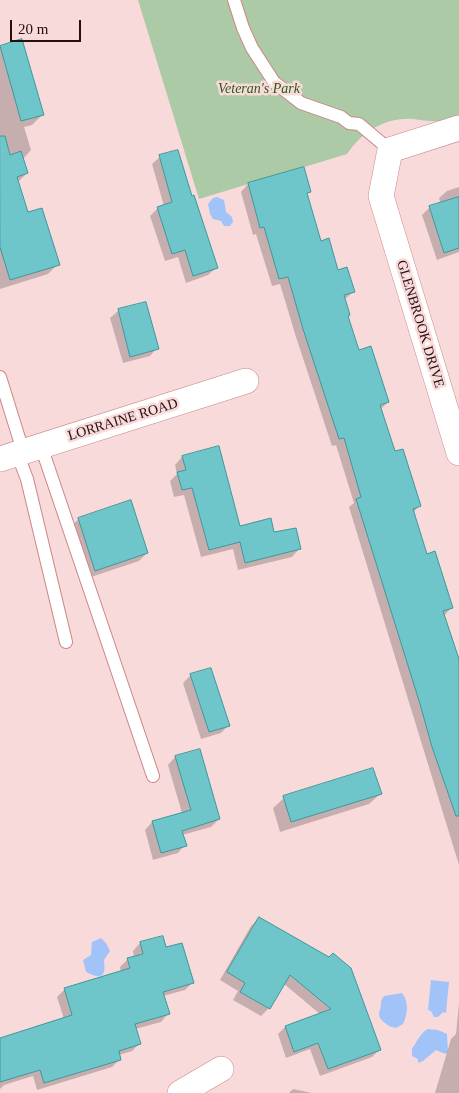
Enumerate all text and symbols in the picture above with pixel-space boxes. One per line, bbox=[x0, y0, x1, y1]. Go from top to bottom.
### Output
scale bar bbox=[12, 10, 84, 42]
text: 20 m bbox=[18, 21, 48, 37]
park label: Veteran's Park bbox=[218, 81, 300, 97]
street label: GLENBROOK DRIVE bbox=[393, 258, 447, 390]
street label: LORRAINE ROAD bbox=[66, 395, 180, 445]

